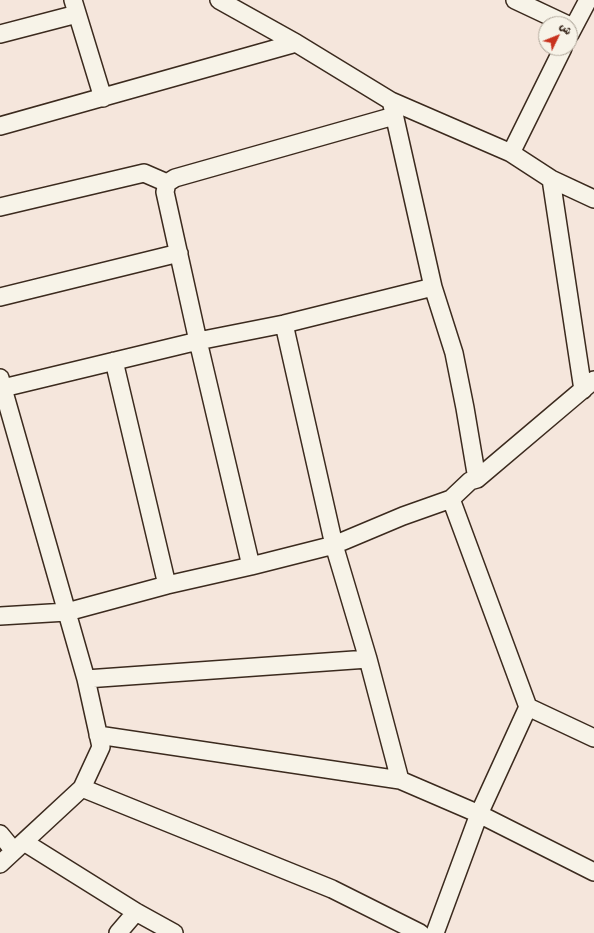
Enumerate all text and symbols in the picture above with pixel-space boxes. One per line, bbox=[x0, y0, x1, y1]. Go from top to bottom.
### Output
north arrow bbox=[538, 16, 578, 56]
text: ش bbox=[557, 19, 575, 38]

